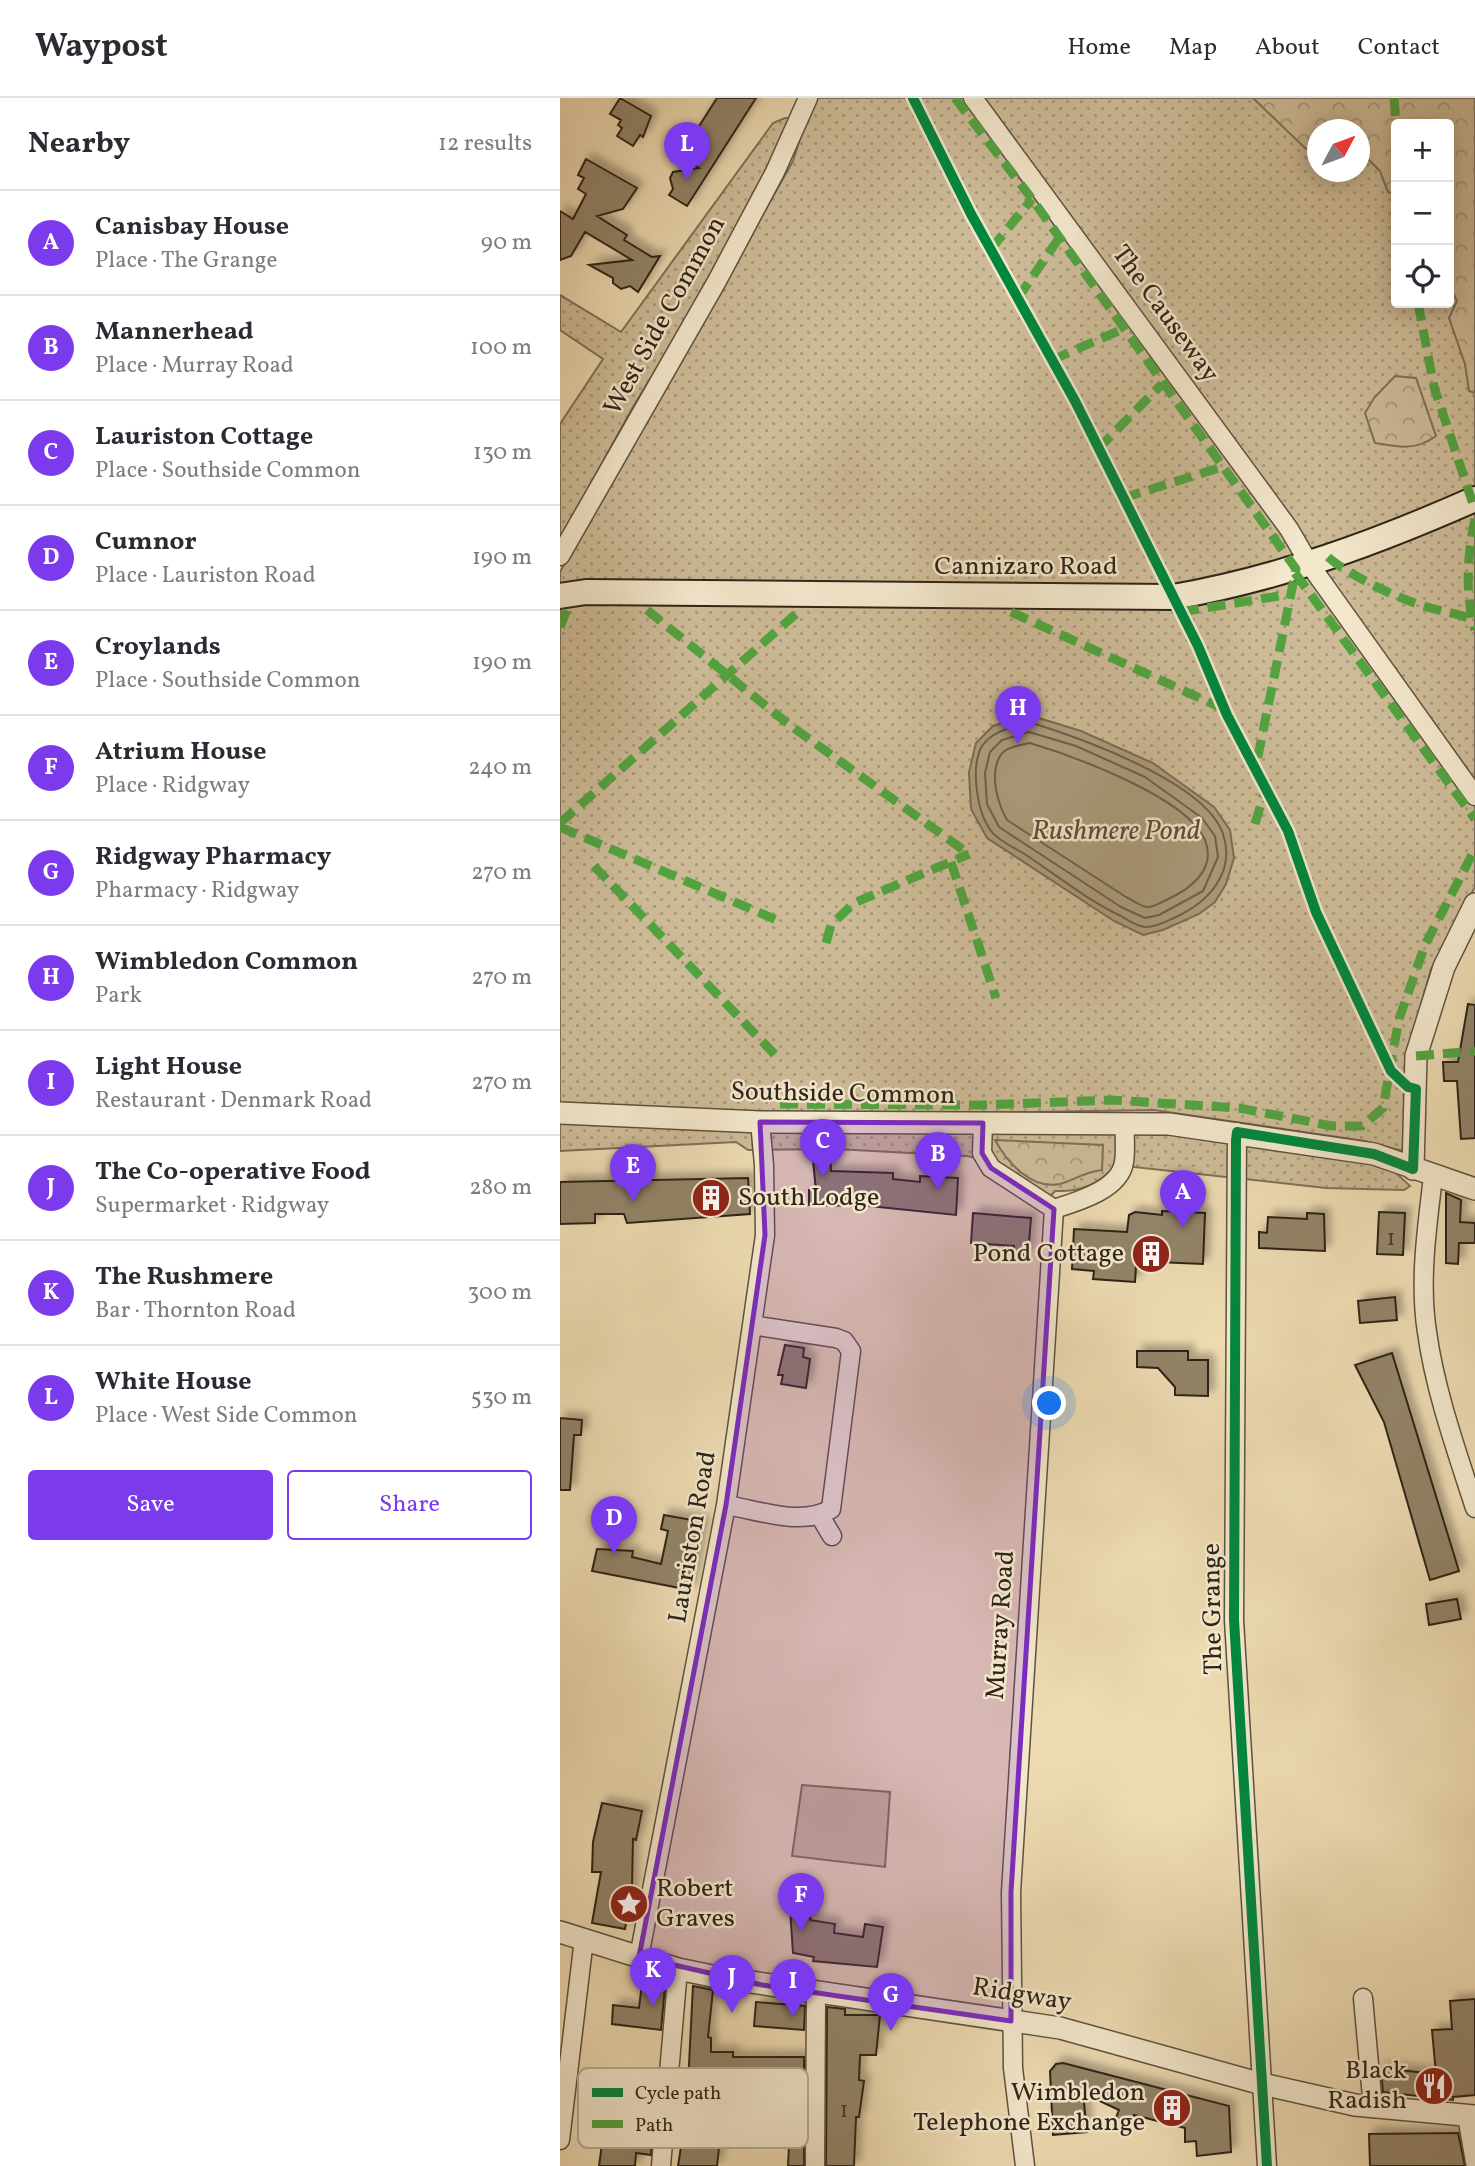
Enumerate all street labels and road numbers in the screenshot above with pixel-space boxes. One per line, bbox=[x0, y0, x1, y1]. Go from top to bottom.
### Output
street label: West Side Common bbox=[595, 210, 735, 422]
street label: The Causeway bbox=[1103, 238, 1227, 390]
street label: Cannizaro Road bbox=[934, 549, 1118, 585]
street label: Southside Common bbox=[730, 1074, 956, 1114]
street label: Lauriston Road bbox=[660, 1448, 726, 1626]
street label: The Grange bbox=[1194, 1543, 1232, 1675]
street label: Murray Road bbox=[978, 1549, 1024, 1701]
street label: Ridgway bbox=[970, 1969, 1074, 2021]

